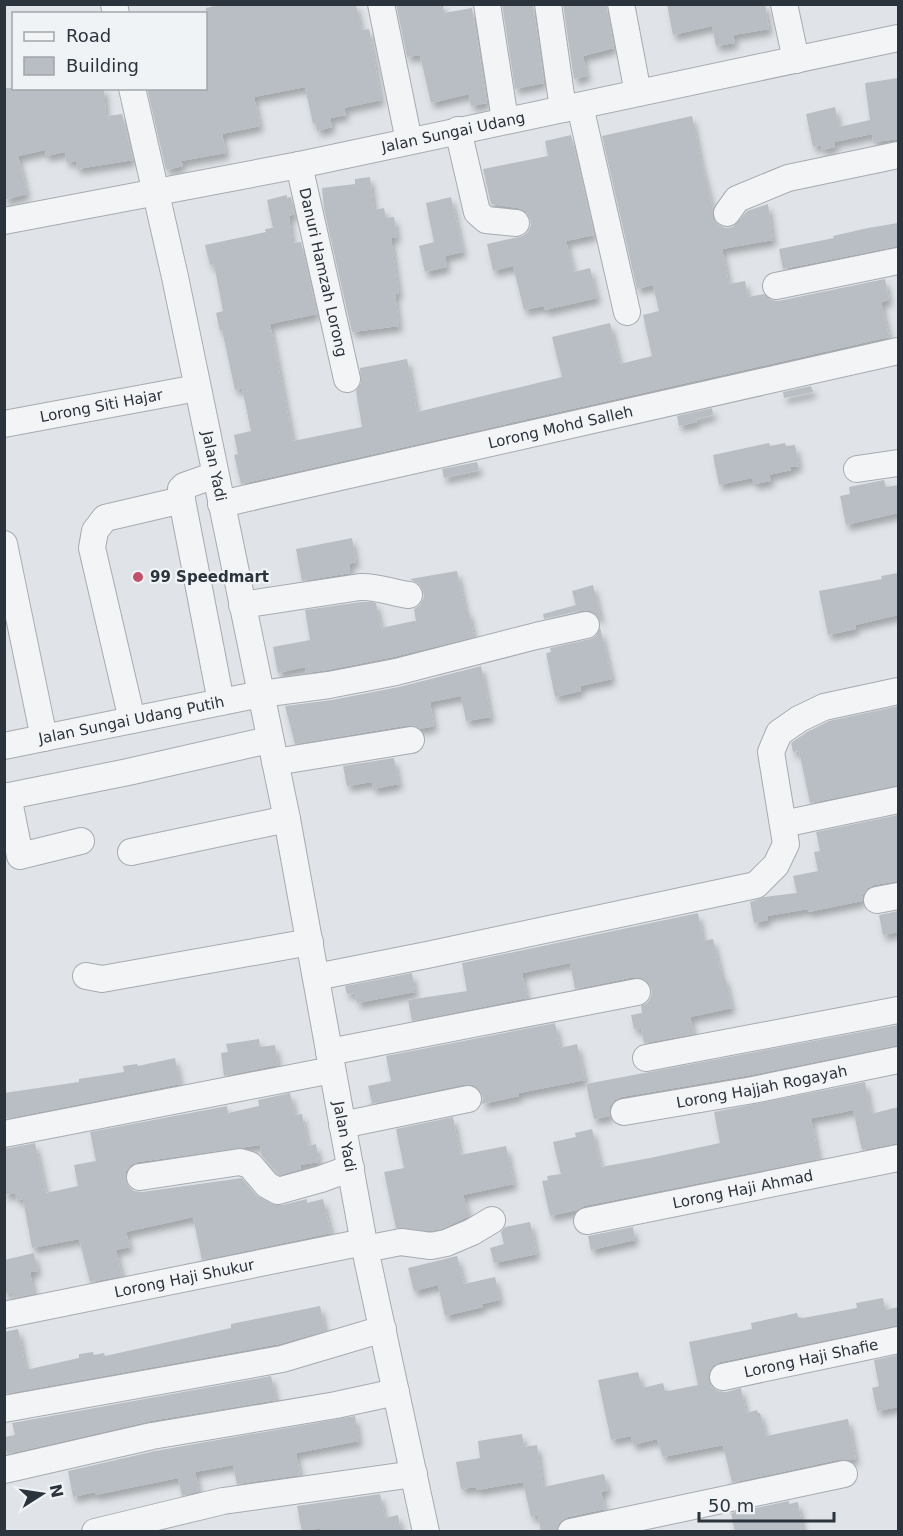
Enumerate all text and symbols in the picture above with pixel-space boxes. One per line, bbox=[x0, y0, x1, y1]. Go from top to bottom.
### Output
legend bbox=[12, 12, 207, 90]
text: Road bbox=[66, 25, 111, 46]
text: Building bbox=[66, 55, 139, 76]
street label: Jalan Sungai Udang bbox=[379, 108, 527, 156]
street label: Danuri Hamzah Lorong bbox=[295, 186, 351, 359]
street label: Lorong Siti Hajar bbox=[38, 385, 165, 426]
street label: Lorong Mohd Salleh bbox=[486, 402, 635, 452]
street label: Jalan Yadi bbox=[198, 428, 230, 503]
place label: 99 Speedmart bbox=[150, 568, 269, 586]
marker: 99 Speedmart bbox=[131, 570, 145, 584]
street label: Jalan Sungai Udang Putih bbox=[36, 693, 226, 748]
street label: Lorong Hajjah Rogayah bbox=[675, 1062, 849, 1112]
street label: Jalan Yadi bbox=[329, 1099, 360, 1173]
street label: Lorong Haji Ahmad bbox=[671, 1166, 815, 1212]
street label: Lorong Haji Shukur bbox=[113, 1255, 257, 1301]
street label: Lorong Haji Shafie bbox=[742, 1335, 880, 1381]
north arrow bbox=[12, 1464, 72, 1524]
text: N bbox=[45, 1482, 67, 1500]
scale bar bbox=[699, 1485, 834, 1523]
text: 50 m bbox=[708, 1495, 754, 1516]

